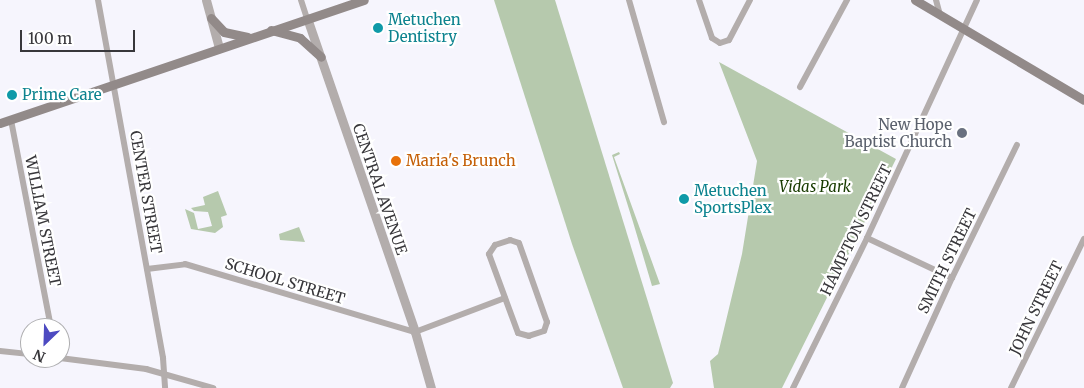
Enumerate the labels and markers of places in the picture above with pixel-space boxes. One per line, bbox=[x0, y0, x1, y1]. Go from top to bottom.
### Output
place label: Metuchen Dentistry bbox=[388, 10, 461, 45]
marker: Metuchen Dentistry bbox=[372, 22, 384, 34]
place label: Prime Care bbox=[22, 86, 102, 104]
marker: Prime Care bbox=[6, 89, 18, 101]
place label: New Hope Baptist Church bbox=[845, 115, 952, 150]
marker: New Hope Baptist Church bbox=[956, 127, 968, 139]
place label: Maria's Brunch bbox=[406, 152, 516, 170]
marker: Maria's Brunch bbox=[390, 155, 402, 167]
place label: Metuchen SportsPlex bbox=[694, 181, 772, 216]
marker: Metuchen SportsPlex bbox=[678, 193, 690, 205]

